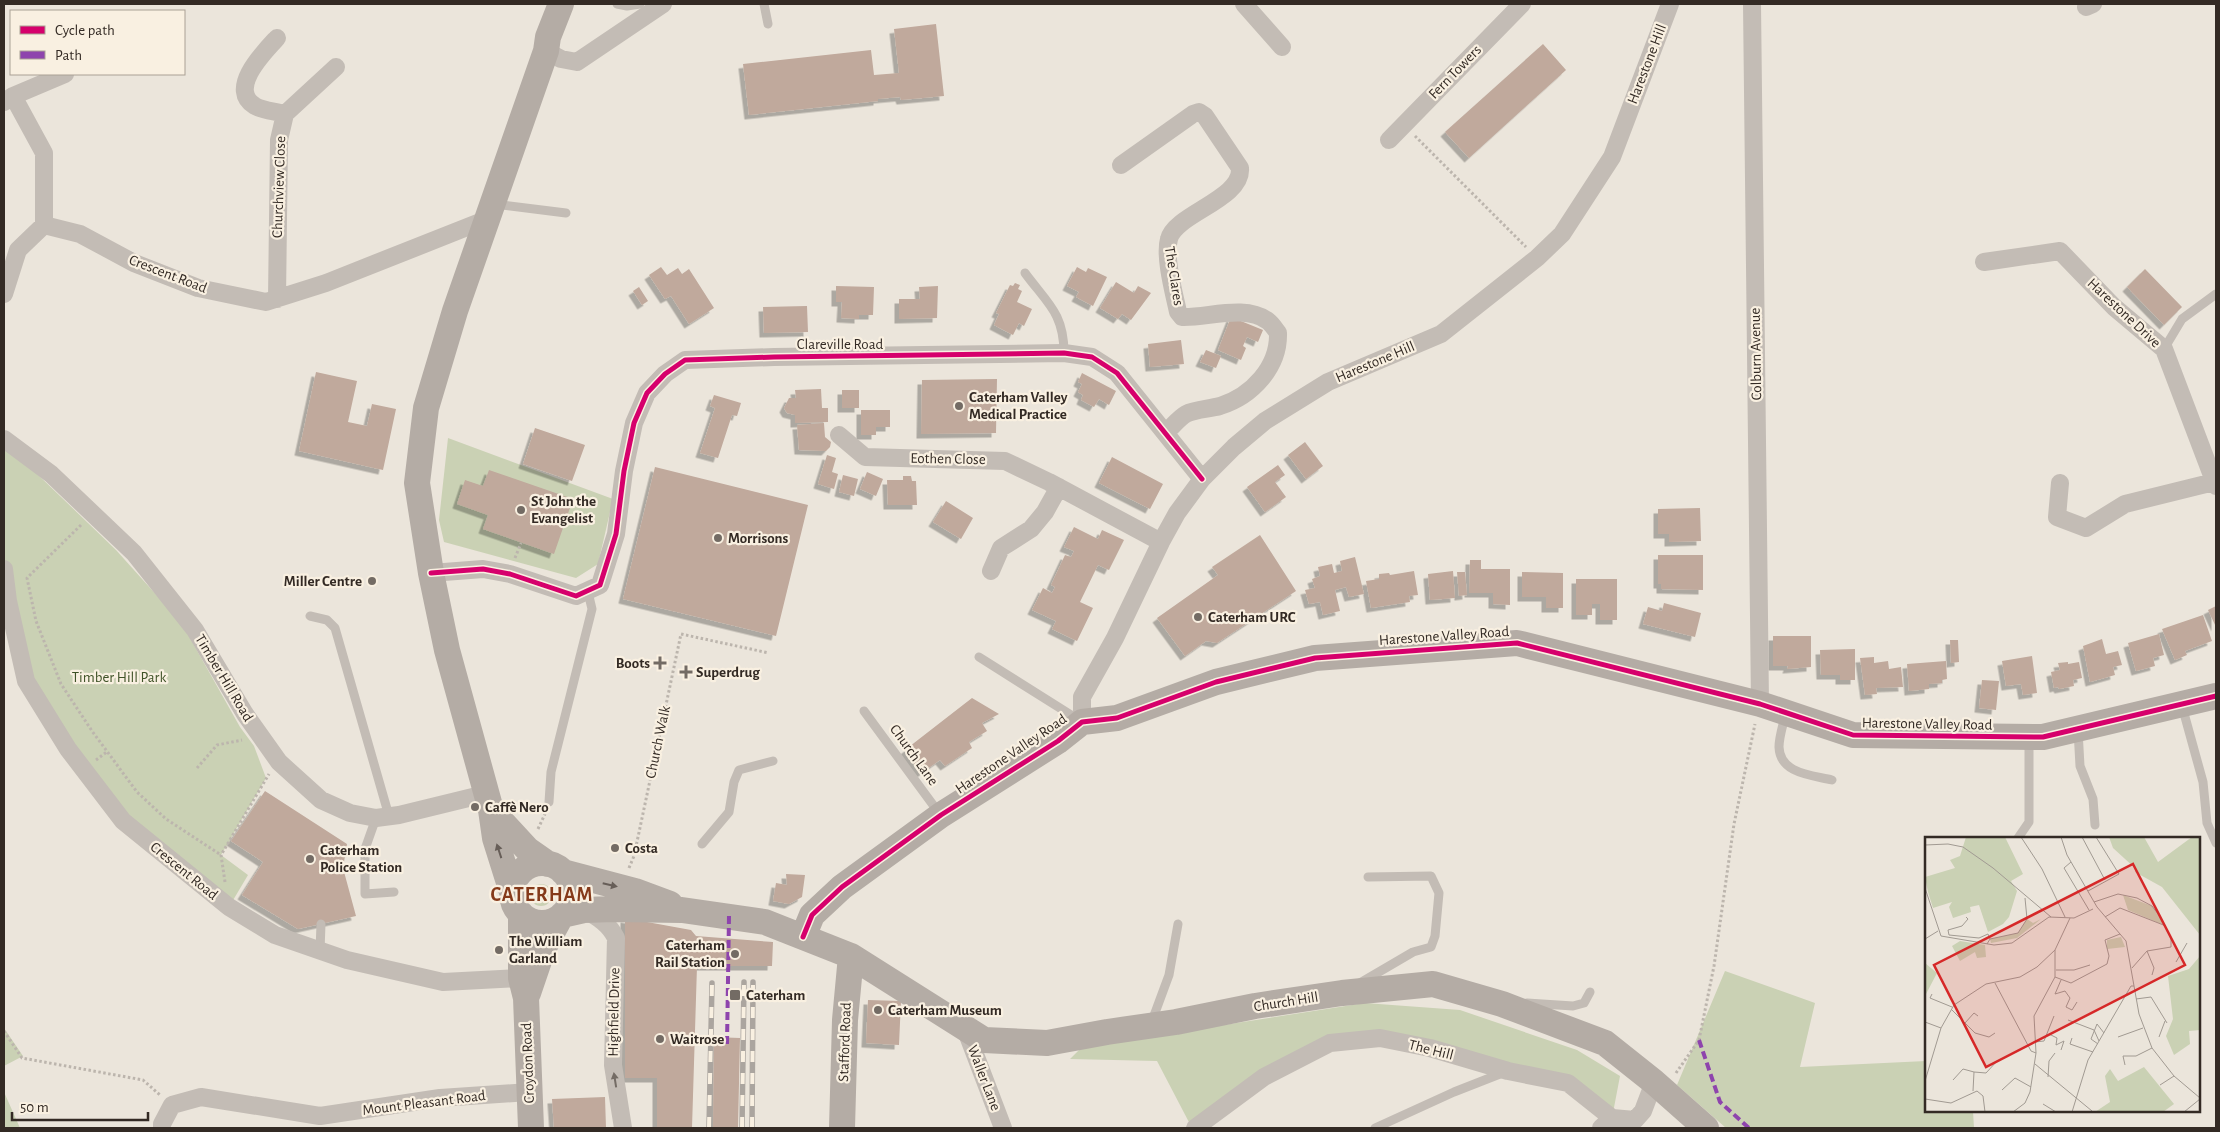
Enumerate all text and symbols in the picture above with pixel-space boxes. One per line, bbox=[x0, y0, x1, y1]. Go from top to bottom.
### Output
legend bbox=[10, 10, 185, 75]
street label: Harestone Hill bbox=[1625, 22, 1669, 106]
text: Cycle path bbox=[55, 23, 115, 38]
street label: Fern Towers bbox=[1426, 42, 1484, 102]
text: Path bbox=[55, 48, 82, 63]
street label: Churchview Close bbox=[270, 136, 288, 238]
street label: The Clares bbox=[1162, 245, 1186, 307]
street label: Crescent Road bbox=[127, 252, 209, 296]
street label: Harestone Drive bbox=[2084, 275, 2164, 351]
street label: Colburn Avenue bbox=[1748, 308, 1764, 400]
street label: Clareville Road bbox=[797, 337, 884, 352]
street label: Harestone Hill bbox=[1333, 339, 1417, 385]
place label: Caterham Valley Medical Practice bbox=[969, 390, 1068, 422]
marker: Caterham Valley Medical Practice bbox=[953, 400, 965, 412]
street label: Eothen Close bbox=[910, 451, 986, 467]
place label: St John the Evangelist bbox=[531, 494, 596, 526]
marker: St John the Evangelist bbox=[515, 504, 527, 516]
place label: Morrisons bbox=[728, 531, 788, 546]
marker: Morrisons bbox=[712, 532, 724, 544]
place label: Miller Centre bbox=[284, 574, 362, 589]
marker: Miller Centre bbox=[366, 575, 378, 587]
place label: Caterham URC bbox=[1208, 610, 1296, 625]
marker: Caterham URC bbox=[1192, 611, 1204, 623]
street label: Harestone Valley Road bbox=[1378, 624, 1510, 648]
street label: Timber Hill Road bbox=[192, 632, 256, 724]
place label: Boots bbox=[616, 656, 650, 671]
marker: Boots bbox=[654, 657, 666, 669]
place label: Superdrug bbox=[696, 665, 760, 680]
marker: Superdrug bbox=[680, 666, 692, 678]
park label: Timber Hill Park bbox=[72, 670, 166, 685]
street label: Church Walk bbox=[643, 704, 673, 780]
street label: Harestone Valley Road bbox=[953, 711, 1070, 797]
street label: Harestone Valley Road bbox=[1862, 715, 1993, 733]
street label: Church Lane bbox=[887, 722, 941, 788]
place label: Caffè Nero bbox=[485, 800, 549, 815]
marker: Caffè Nero bbox=[469, 801, 481, 813]
inset map bbox=[1925, 837, 2200, 1112]
street label: Crescent Road bbox=[147, 839, 221, 903]
place label: Costa bbox=[625, 841, 658, 856]
marker: Costa bbox=[609, 842, 621, 854]
place label: Caterham Police Station bbox=[320, 843, 402, 875]
one-way arrow bbox=[495, 844, 503, 859]
marker: Caterham Police Station bbox=[304, 853, 316, 865]
one-way arrow bbox=[603, 881, 618, 889]
district label: CATERHAM bbox=[490, 885, 594, 905]
place label: The William Garland bbox=[509, 934, 582, 966]
place label: Caterham Rail Station bbox=[655, 938, 725, 970]
marker: The William Garland bbox=[493, 944, 505, 956]
marker: Caterham Rail Station bbox=[729, 948, 741, 960]
street label: Highfield Drive bbox=[606, 967, 622, 1057]
marker: Caterham bbox=[728, 988, 742, 1002]
place label: Caterham bbox=[746, 988, 805, 1003]
street label: Church Hill bbox=[1253, 989, 1319, 1015]
street label: Stafford Road bbox=[836, 1002, 854, 1082]
place label: Caterham Museum bbox=[888, 1003, 1002, 1018]
marker: Caterham Museum bbox=[872, 1004, 884, 1016]
street label: Croydon Road bbox=[519, 1022, 537, 1104]
place label: Waitrose bbox=[670, 1032, 724, 1047]
marker: Waitrose bbox=[654, 1033, 666, 1045]
street label: The Hill bbox=[1407, 1037, 1455, 1063]
street label: Waller Lane bbox=[965, 1043, 1003, 1113]
one-way arrow bbox=[611, 1072, 619, 1088]
street label: Mount Pleasant Road bbox=[362, 1088, 487, 1118]
scale bar bbox=[12, 1090, 149, 1122]
text: 50 m bbox=[20, 1100, 49, 1115]

